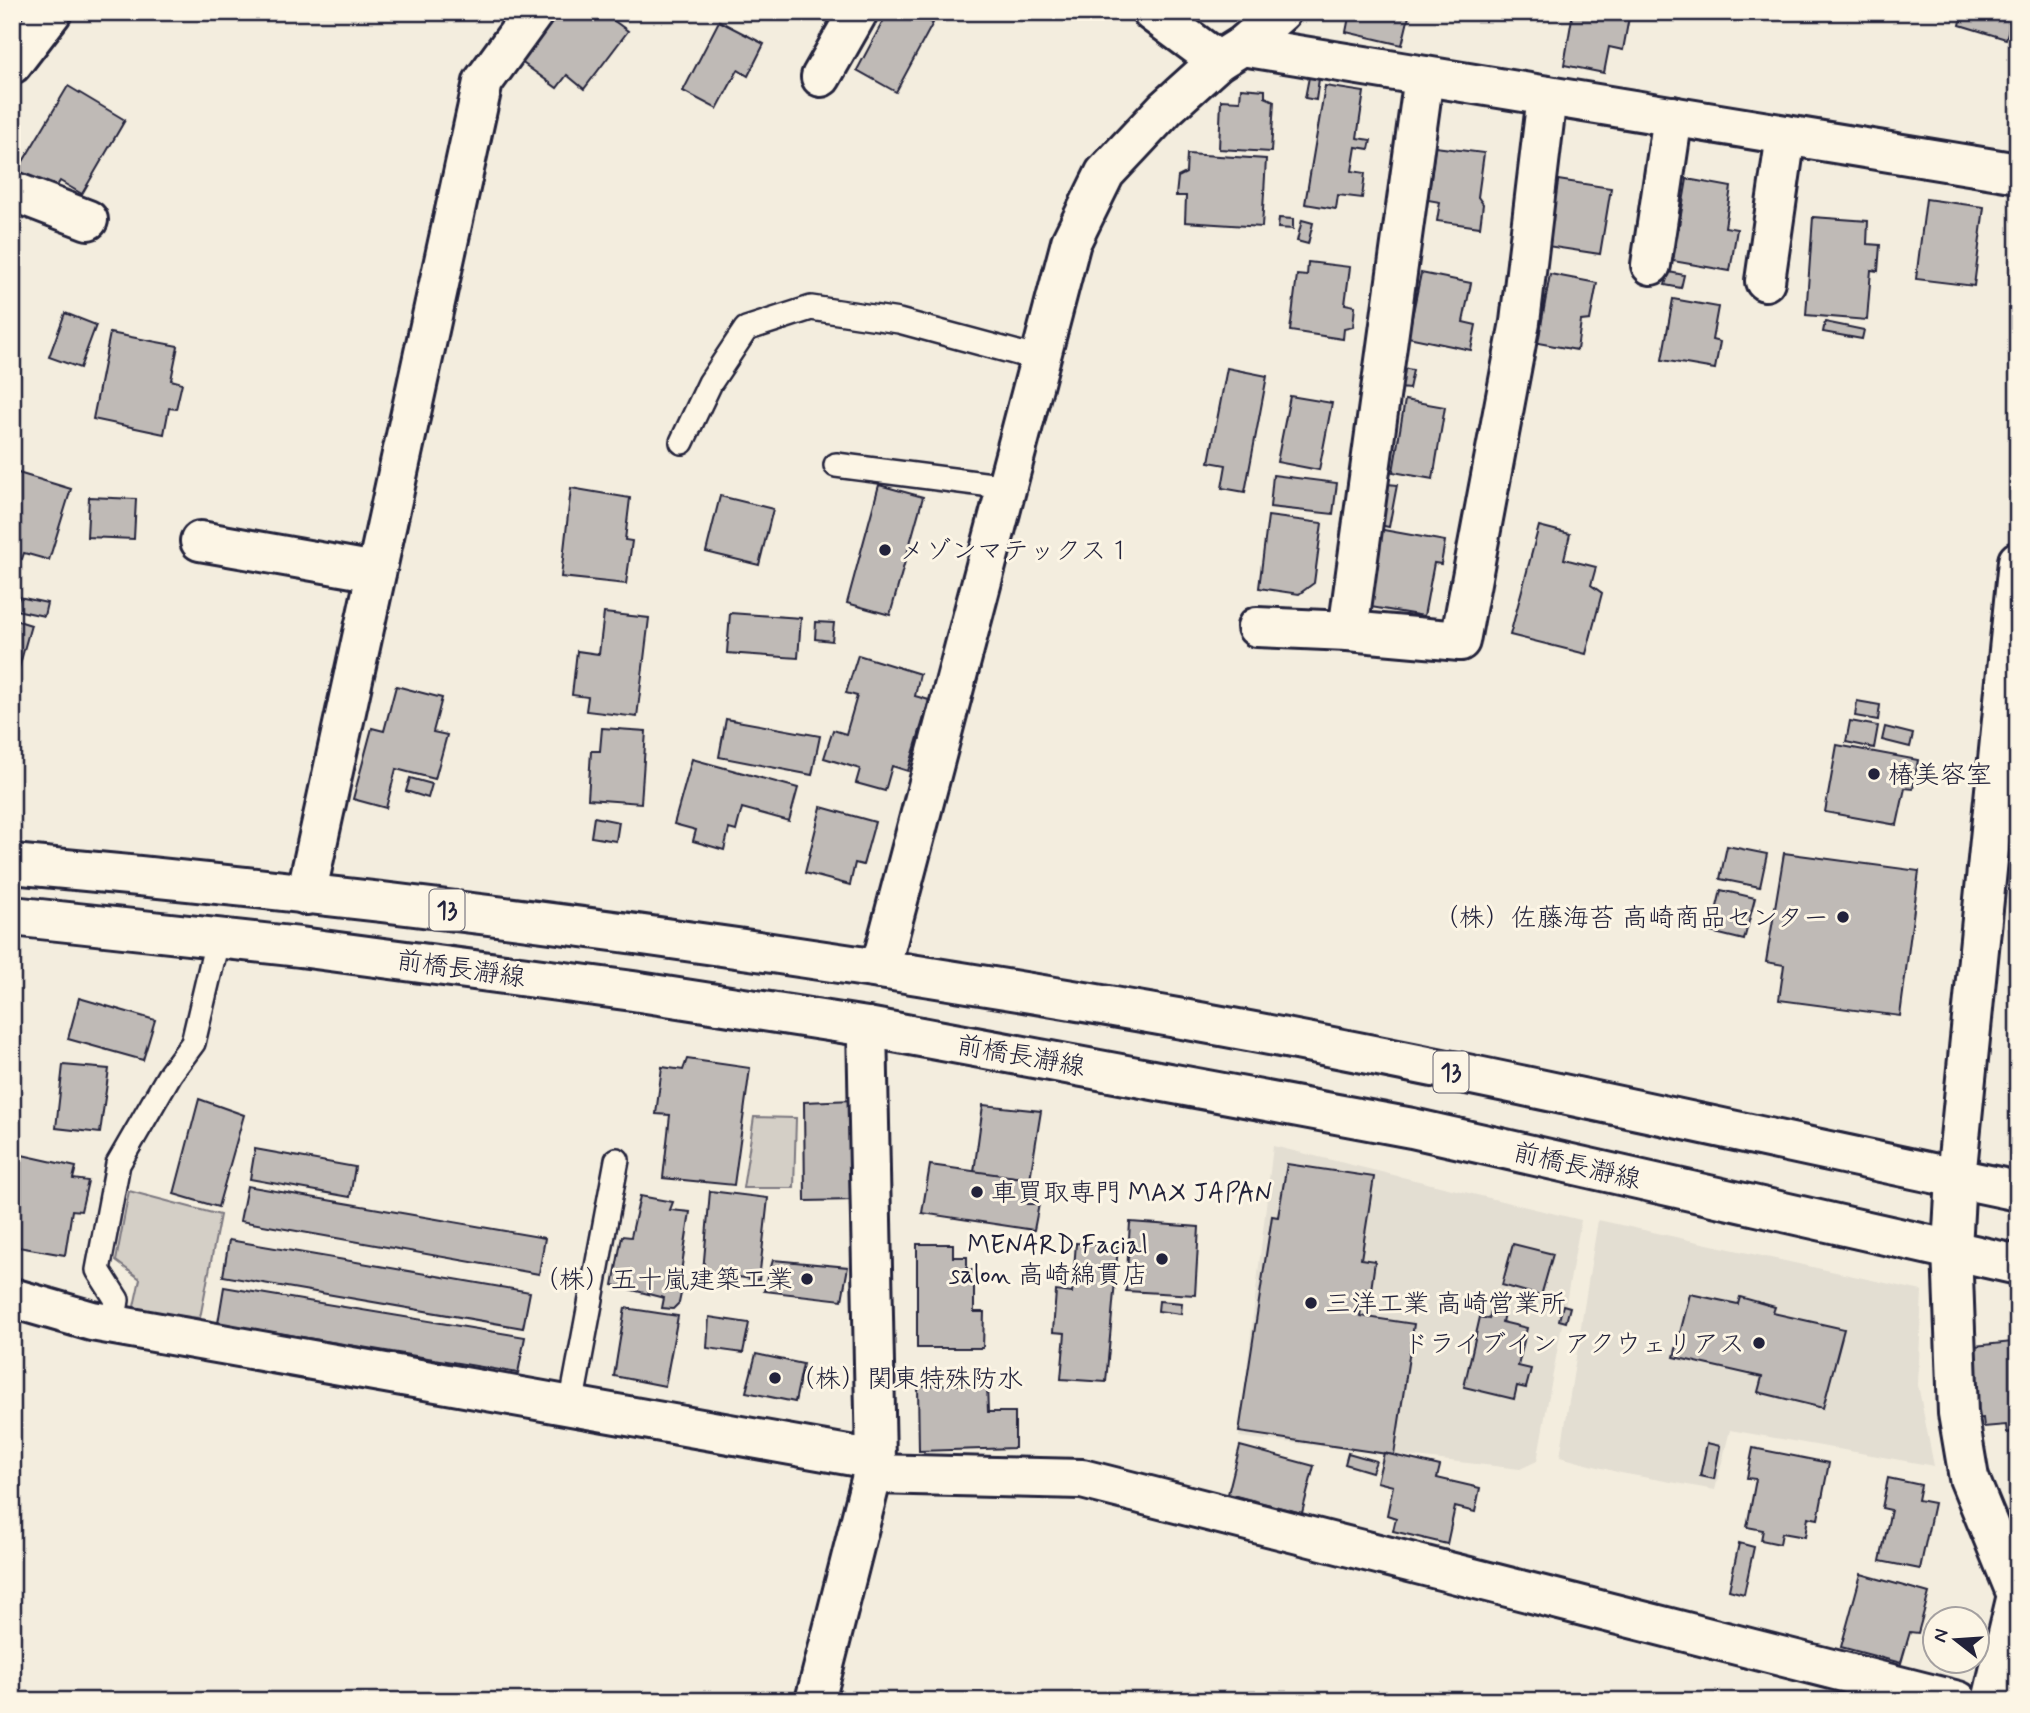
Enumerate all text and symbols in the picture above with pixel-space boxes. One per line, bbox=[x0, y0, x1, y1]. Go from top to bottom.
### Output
place label: メゾンマテックス１ bbox=[899, 535, 1132, 569]
marker: メゾンマテックス１ bbox=[877, 542, 893, 558]
place label: 椿美容室 bbox=[1888, 759, 1992, 793]
marker: 椿美容室 bbox=[1866, 766, 1882, 782]
road number: 13 bbox=[430, 890, 464, 930]
place label: （株）佐藤海苔 高崎商品センター bbox=[1433, 902, 1829, 936]
marker: （株）佐藤海苔 高崎商品センター bbox=[1835, 909, 1851, 925]
street label: 前橋長瀞線 bbox=[394, 944, 527, 996]
street label: 前橋長瀞線 bbox=[954, 1029, 1088, 1085]
road number: 13 bbox=[1434, 1052, 1468, 1092]
street label: 前橋長瀞線 bbox=[1509, 1136, 1644, 1198]
place label: 車買取専門 MAX JAPAN bbox=[991, 1177, 1273, 1211]
marker: 車買取専門 MAX JAPAN bbox=[969, 1184, 985, 1200]
place label: MENARD Facial salon 高崎綿貫店 bbox=[949, 1229, 1148, 1293]
marker: MENARD Facial salon 高崎綿貫店 bbox=[1154, 1251, 1170, 1267]
place label: （株）五十嵐建築工業 bbox=[533, 1264, 793, 1298]
marker: （株）五十嵐建築工業 bbox=[799, 1271, 815, 1287]
place label: 三洋工業 高崎営業所 bbox=[1325, 1288, 1566, 1322]
marker: 三洋工業 高崎営業所 bbox=[1303, 1295, 1319, 1311]
place label: ドライブイン アクウェリアス bbox=[1403, 1328, 1745, 1362]
marker: ドライブイン アクウェリアス bbox=[1751, 1335, 1767, 1351]
place label: （株）関東特殊防水 bbox=[789, 1363, 1023, 1397]
marker: （株）関東特殊防水 bbox=[767, 1370, 783, 1386]
north arrow bbox=[1922, 1604, 1992, 1674]
text: N bbox=[1927, 1626, 1955, 1645]

